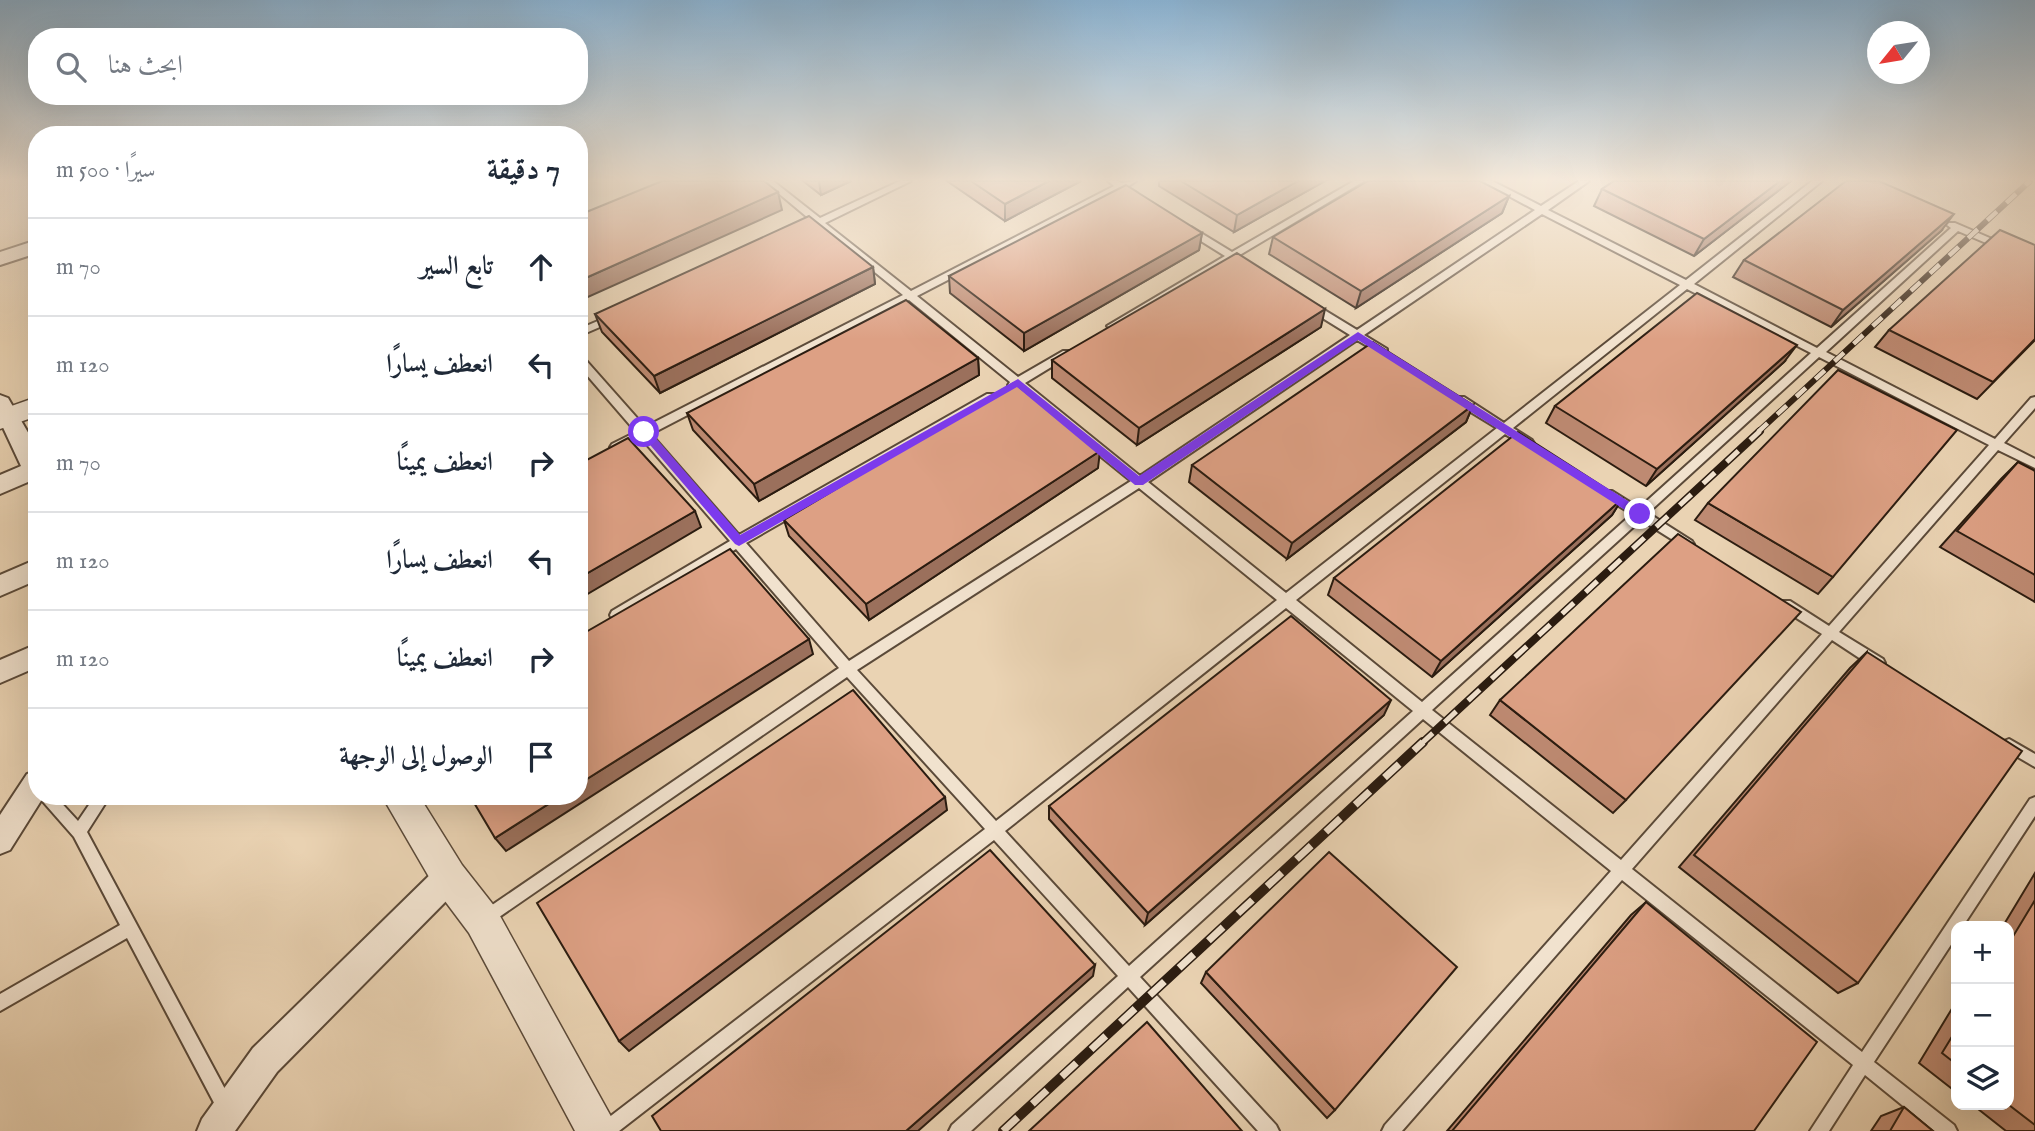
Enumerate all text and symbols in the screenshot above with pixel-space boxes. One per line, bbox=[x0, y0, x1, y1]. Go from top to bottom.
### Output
north arrow bbox=[1867, 21, 1930, 84]
search box bbox=[28, 28, 588, 105]
icon: search bbox=[52, 48, 90, 86]
text: ابحث هنا bbox=[108, 49, 183, 82]
text: 7 دقيقة bbox=[487, 152, 560, 190]
text: سيرًا · 500 m bbox=[56, 156, 155, 185]
icon: ahead bbox=[522, 248, 560, 286]
text: تابع السير bbox=[419, 250, 493, 283]
text: 70 m bbox=[56, 253, 101, 282]
icon: left bbox=[522, 346, 560, 384]
text: انعطف يسارًا bbox=[386, 348, 493, 381]
text: 120 m bbox=[56, 351, 109, 380]
route start bbox=[628, 416, 659, 447]
icon: right bbox=[522, 444, 560, 482]
text: انعطف يمينًا bbox=[397, 446, 493, 479]
text: 70 m bbox=[56, 449, 101, 478]
route end bbox=[1624, 498, 1655, 529]
icon: left bbox=[522, 542, 560, 580]
text: انعطف يسارًا bbox=[386, 544, 493, 577]
text: 120 m bbox=[56, 547, 109, 576]
icon: right bbox=[522, 640, 560, 678]
text: انعطف يمينًا bbox=[397, 642, 493, 675]
text: 120 m bbox=[56, 645, 109, 674]
icon: arrive bbox=[522, 738, 560, 776]
text: الوصول إلى الوجهة bbox=[339, 740, 493, 773]
map controls bbox=[1951, 921, 2014, 1110]
button: + bbox=[1951, 921, 2014, 984]
button: − bbox=[1951, 984, 2014, 1047]
button: layers bbox=[1951, 1047, 2014, 1110]

